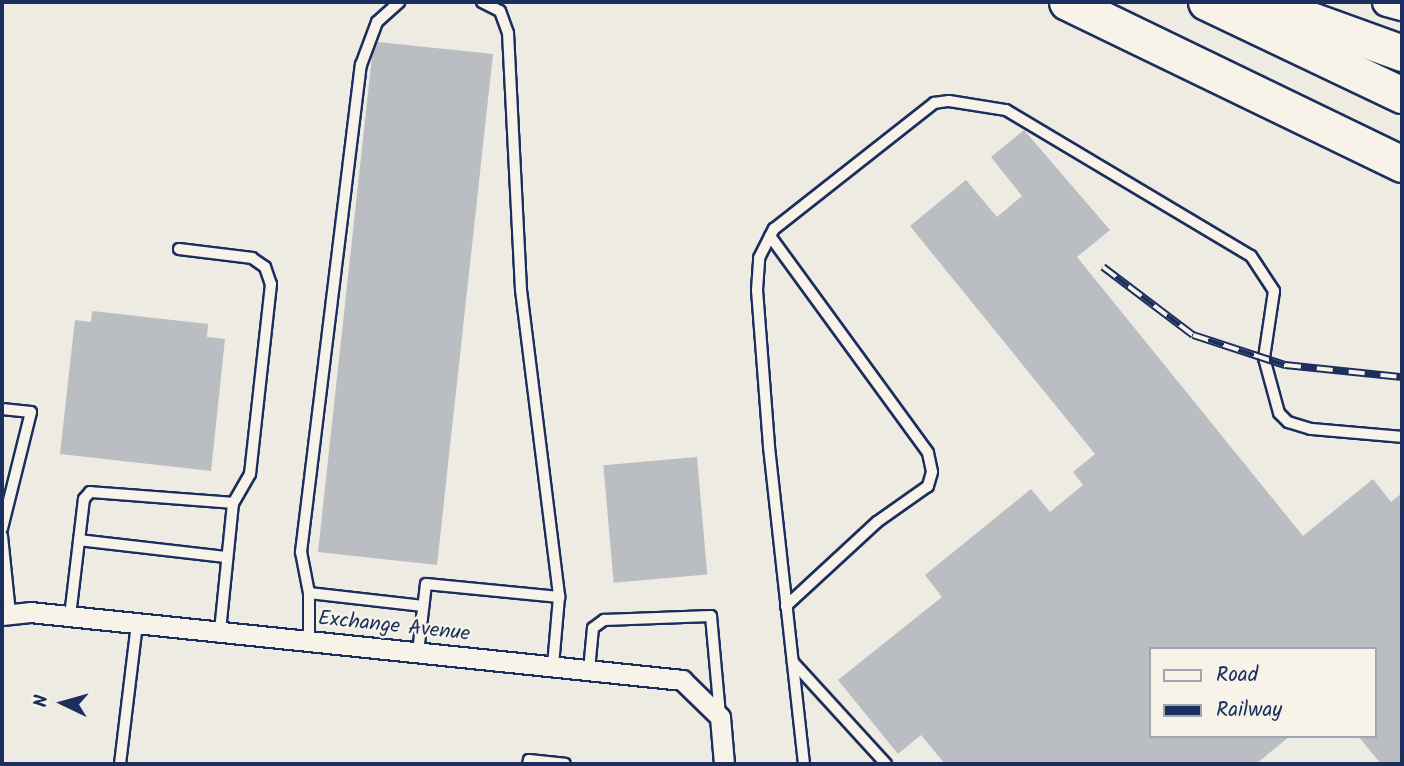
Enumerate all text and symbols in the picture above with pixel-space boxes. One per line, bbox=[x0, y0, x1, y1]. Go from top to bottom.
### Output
street label: Exchange Avenue bbox=[317, 606, 471, 648]
legend bbox=[1148, 647, 1376, 738]
text: Road bbox=[1216, 659, 1258, 692]
north arrow bbox=[28, 668, 98, 738]
text: N bbox=[27, 694, 58, 708]
text: Railway bbox=[1216, 694, 1282, 727]

